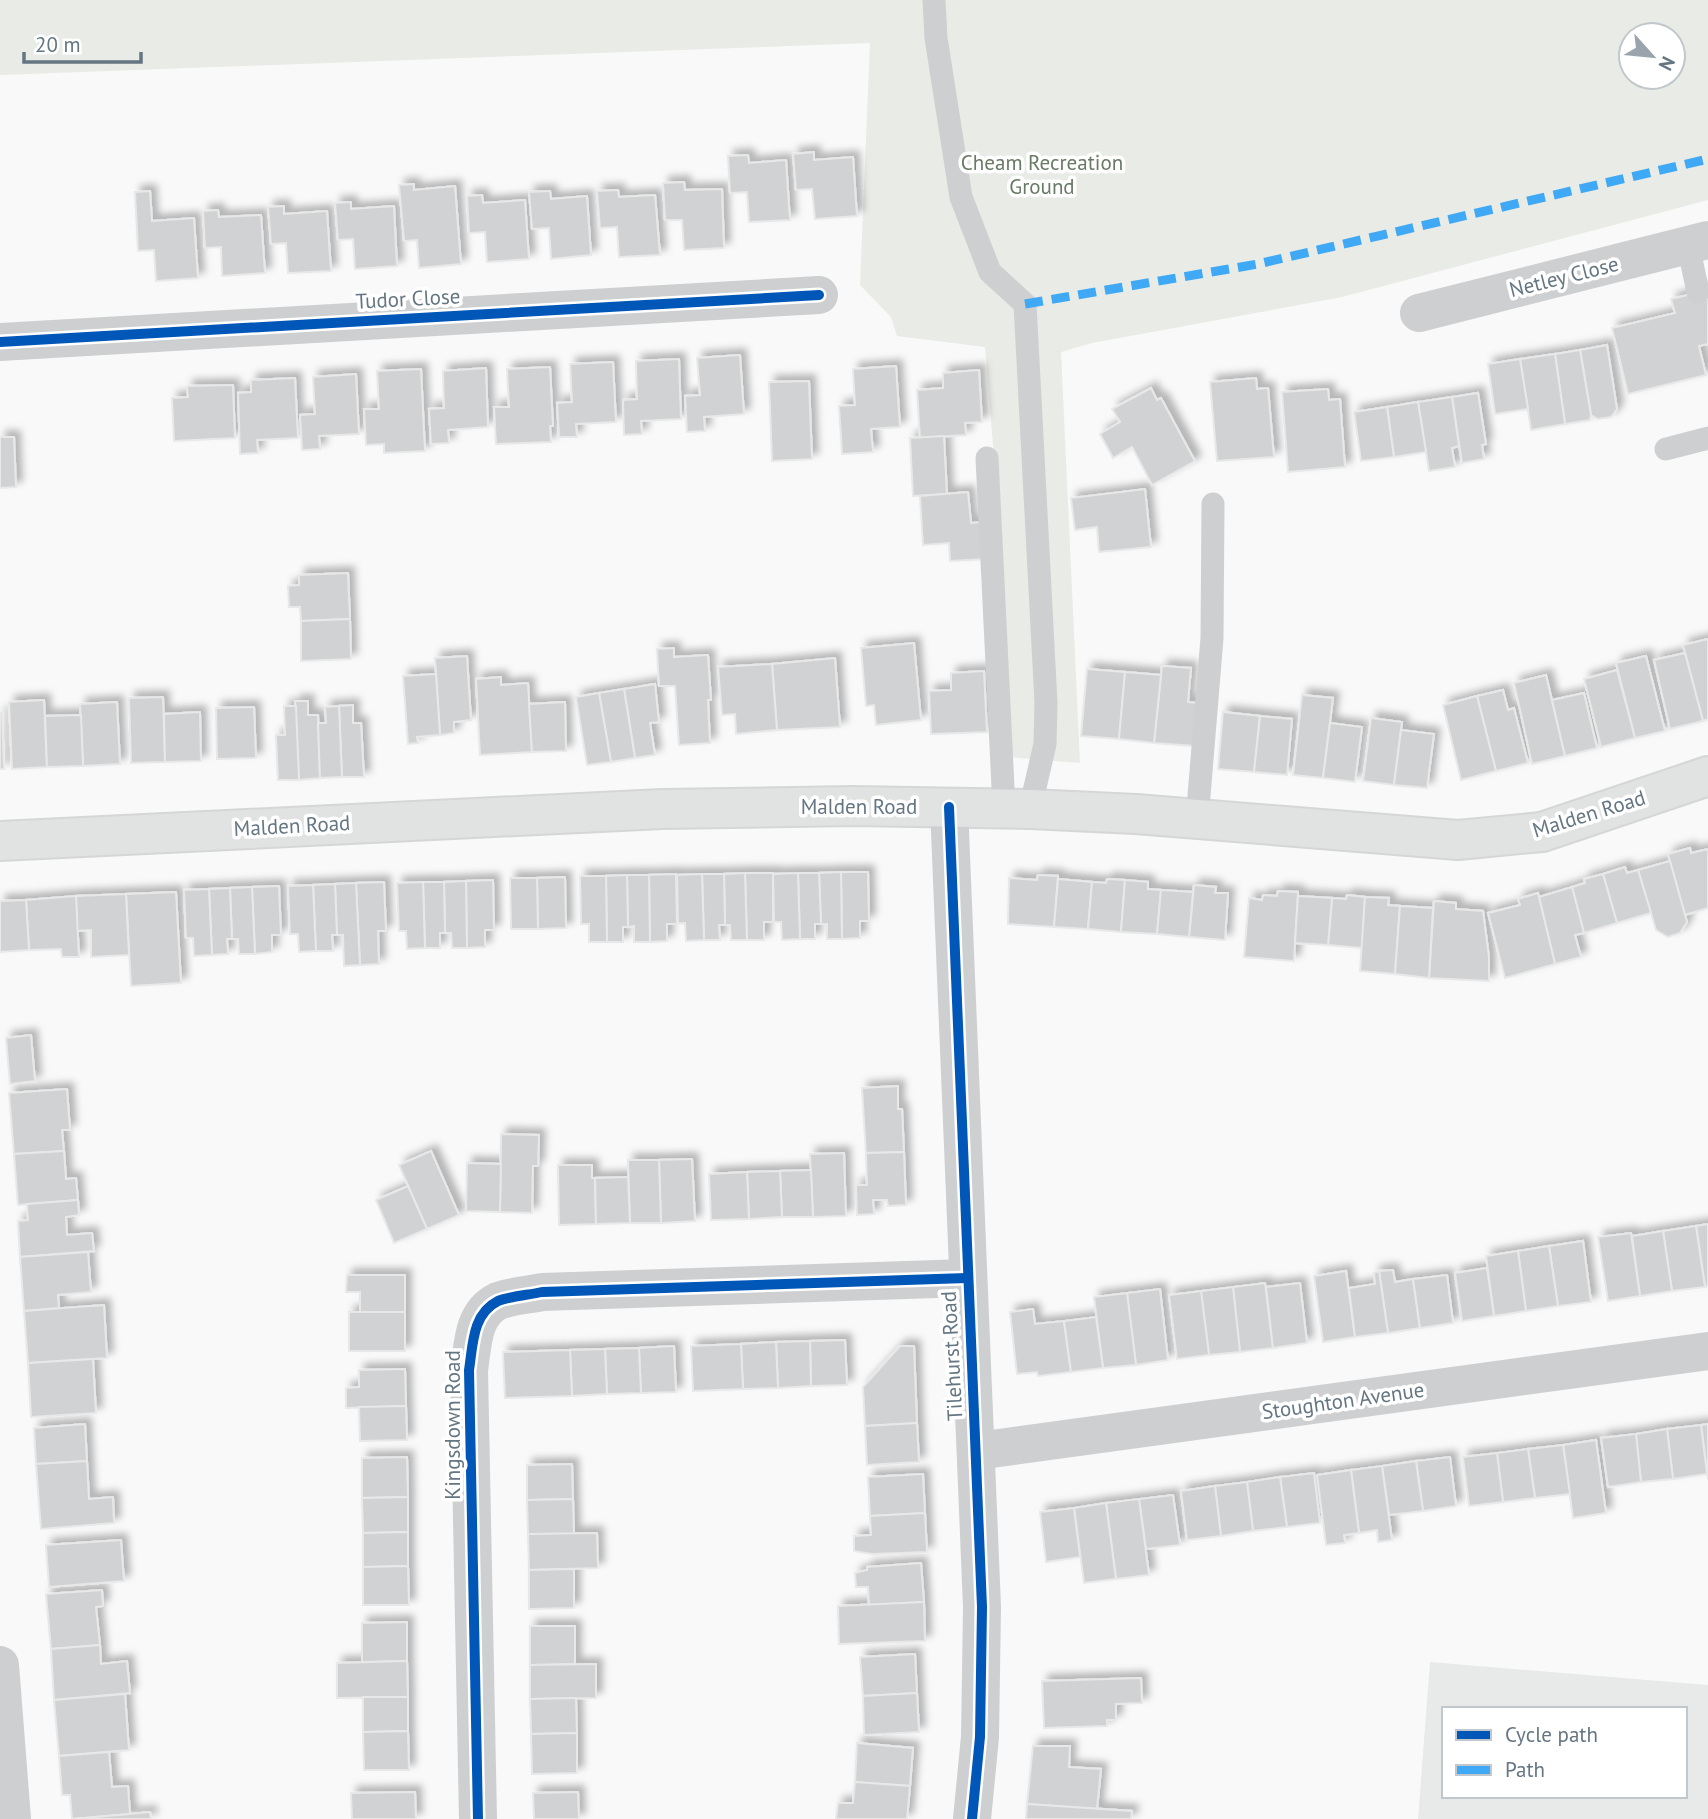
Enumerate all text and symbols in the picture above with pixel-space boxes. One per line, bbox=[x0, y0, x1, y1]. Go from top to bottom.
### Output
scale bar bbox=[24, 21, 142, 65]
north arrow bbox=[1617, 21, 1687, 91]
text: 20 m bbox=[35, 31, 81, 58]
text: N bbox=[1654, 53, 1681, 75]
park label: Cheam Recreation Ground bbox=[961, 149, 1123, 200]
street label: Netley Close bbox=[1506, 250, 1621, 303]
street label: Tudor Close bbox=[355, 282, 461, 315]
street label: Malden Road bbox=[1529, 784, 1649, 843]
street label: Malden Road bbox=[801, 793, 917, 820]
street label: Malden Road bbox=[233, 809, 351, 842]
street label: Tilehurst Road bbox=[935, 1290, 968, 1422]
street label: Kingsdown Road bbox=[439, 1350, 466, 1500]
street label: Stoughton Avenue bbox=[1260, 1376, 1426, 1425]
legend bbox=[1442, 1707, 1687, 1798]
text: Cycle path bbox=[1505, 1721, 1598, 1748]
text: Path bbox=[1505, 1756, 1545, 1783]

